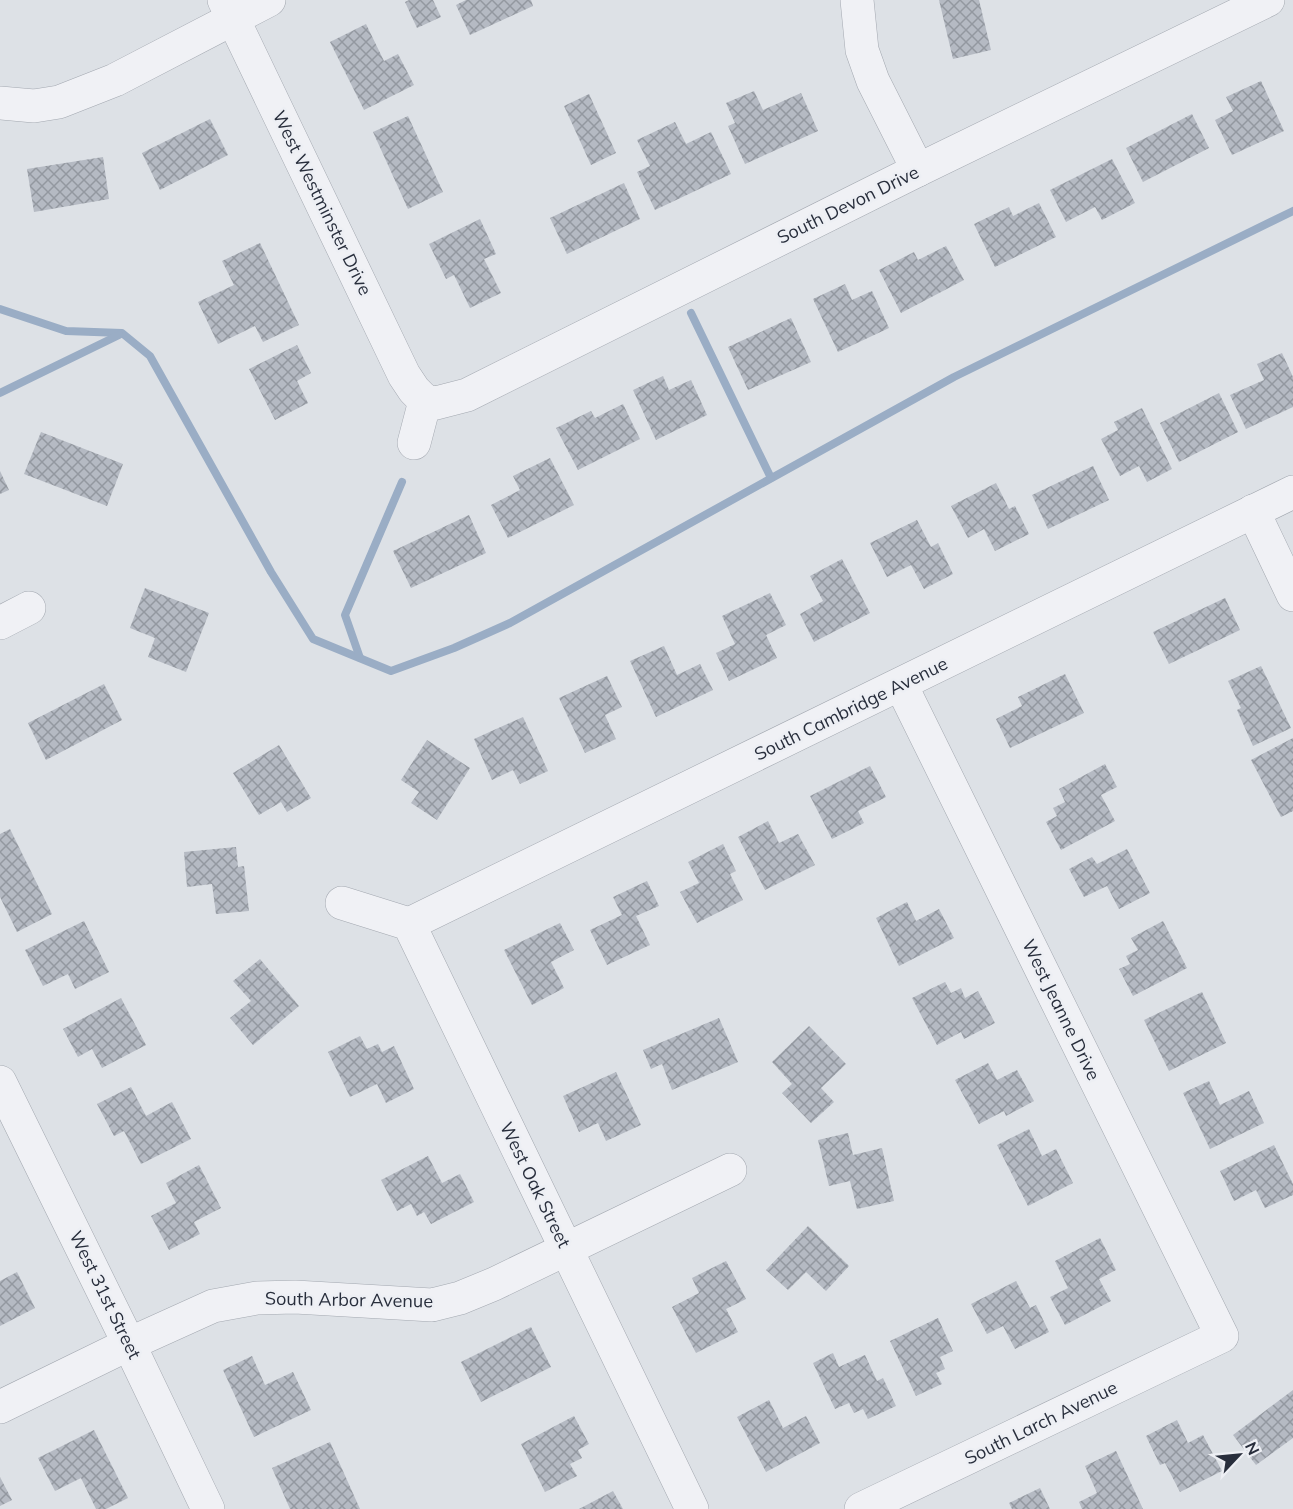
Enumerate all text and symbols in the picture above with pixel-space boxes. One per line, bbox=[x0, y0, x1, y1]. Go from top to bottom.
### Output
street label: West Westminster Drive bbox=[268, 107, 377, 299]
street label: South Devon Drive bbox=[773, 160, 922, 249]
street label: South Cambridge Avenue bbox=[750, 652, 951, 765]
street label: West Jeanne Drive bbox=[1017, 935, 1106, 1084]
street label: West Oak Street bbox=[495, 1118, 576, 1251]
street label: West 31st Street bbox=[64, 1227, 146, 1363]
street label: South Arbor Avenue bbox=[265, 1287, 433, 1312]
street label: South Larch Avenue bbox=[961, 1376, 1121, 1470]
north arrow bbox=[1209, 1425, 1269, 1485]
text: N bbox=[1241, 1439, 1264, 1458]

